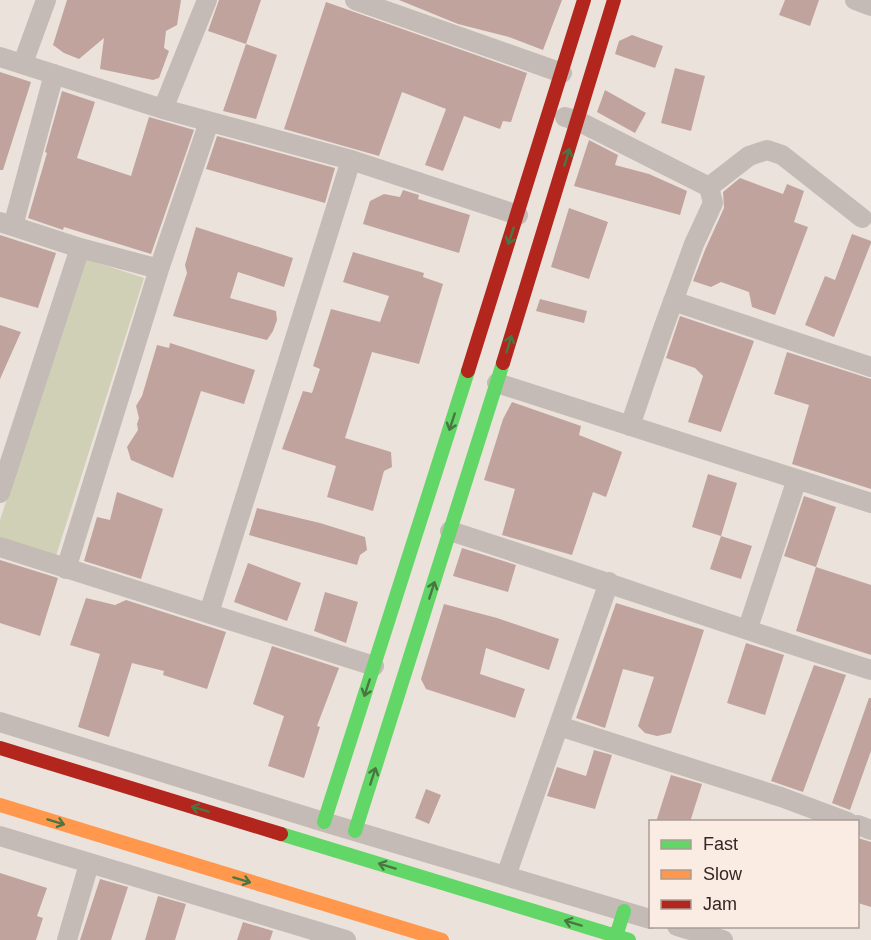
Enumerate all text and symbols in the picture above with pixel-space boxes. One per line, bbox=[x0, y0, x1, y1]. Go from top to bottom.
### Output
one-way arrow bbox=[562, 148, 573, 167]
one-way arrow bbox=[505, 226, 516, 245]
one-way arrow bbox=[504, 335, 515, 354]
one-way arrow bbox=[445, 412, 456, 431]
one-way arrow bbox=[427, 581, 438, 600]
one-way arrow bbox=[361, 678, 372, 697]
one-way arrow bbox=[368, 767, 379, 786]
one-way arrow bbox=[191, 803, 210, 814]
one-way arrow bbox=[46, 817, 65, 828]
legend bbox=[649, 820, 859, 928]
text: Fast bbox=[703, 834, 738, 854]
one-way arrow bbox=[378, 860, 397, 871]
text: Slow bbox=[703, 864, 743, 884]
one-way arrow bbox=[232, 875, 251, 886]
text: Jam bbox=[703, 894, 737, 914]
one-way arrow bbox=[564, 917, 583, 928]

